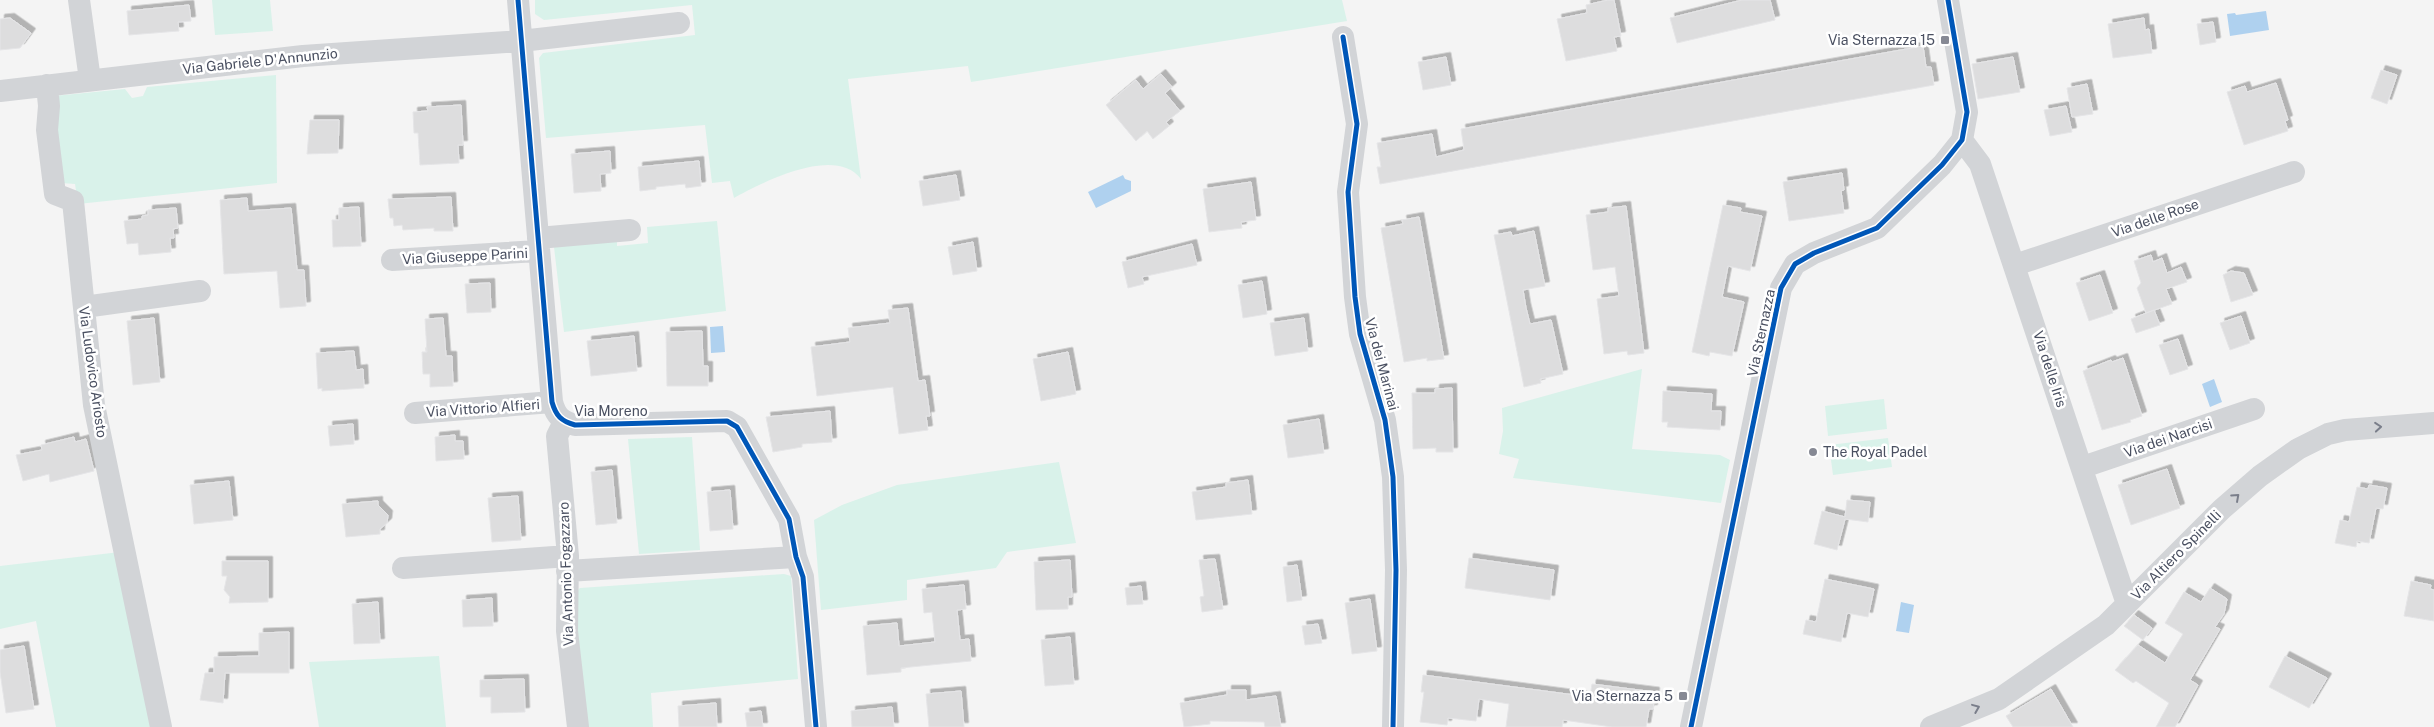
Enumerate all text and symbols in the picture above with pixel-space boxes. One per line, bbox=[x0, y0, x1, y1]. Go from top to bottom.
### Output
place label: Via Sternazza 15 bbox=[1828, 32, 1935, 48]
marker: Via Sternazza 15 bbox=[1939, 34, 1951, 46]
street label: Via Gabriele D'Annunzio bbox=[182, 45, 339, 77]
street label: Via delle Rose bbox=[2109, 196, 2201, 240]
street label: Via Giuseppe Parini bbox=[402, 245, 528, 267]
street label: Via Sternazza bbox=[1744, 288, 1778, 378]
street label: Via Ludovico Ariosto bbox=[76, 305, 110, 439]
street label: Via dei Marinai bbox=[1362, 316, 1402, 412]
street label: Via delle Iris bbox=[2030, 329, 2070, 409]
street label: Via Vittorio Alfieri bbox=[425, 396, 541, 420]
street label: Via Moreno bbox=[574, 403, 648, 419]
street label: Via dei Narcisi bbox=[2122, 415, 2214, 461]
one-way arrow bbox=[2374, 422, 2382, 433]
place label: The Royal Padel bbox=[1823, 444, 1927, 460]
marker: The Royal Padel bbox=[1807, 446, 1819, 458]
one-way arrow bbox=[2231, 494, 2240, 503]
street label: Via Antonio Fogazzaro bbox=[555, 501, 577, 647]
street label: Via Altiero Spinelli bbox=[2128, 507, 2224, 603]
place label: Via Sternazza 5 bbox=[1572, 688, 1673, 704]
marker: Via Sternazza 5 bbox=[1677, 690, 1689, 702]
one-way arrow bbox=[1971, 704, 1980, 715]

